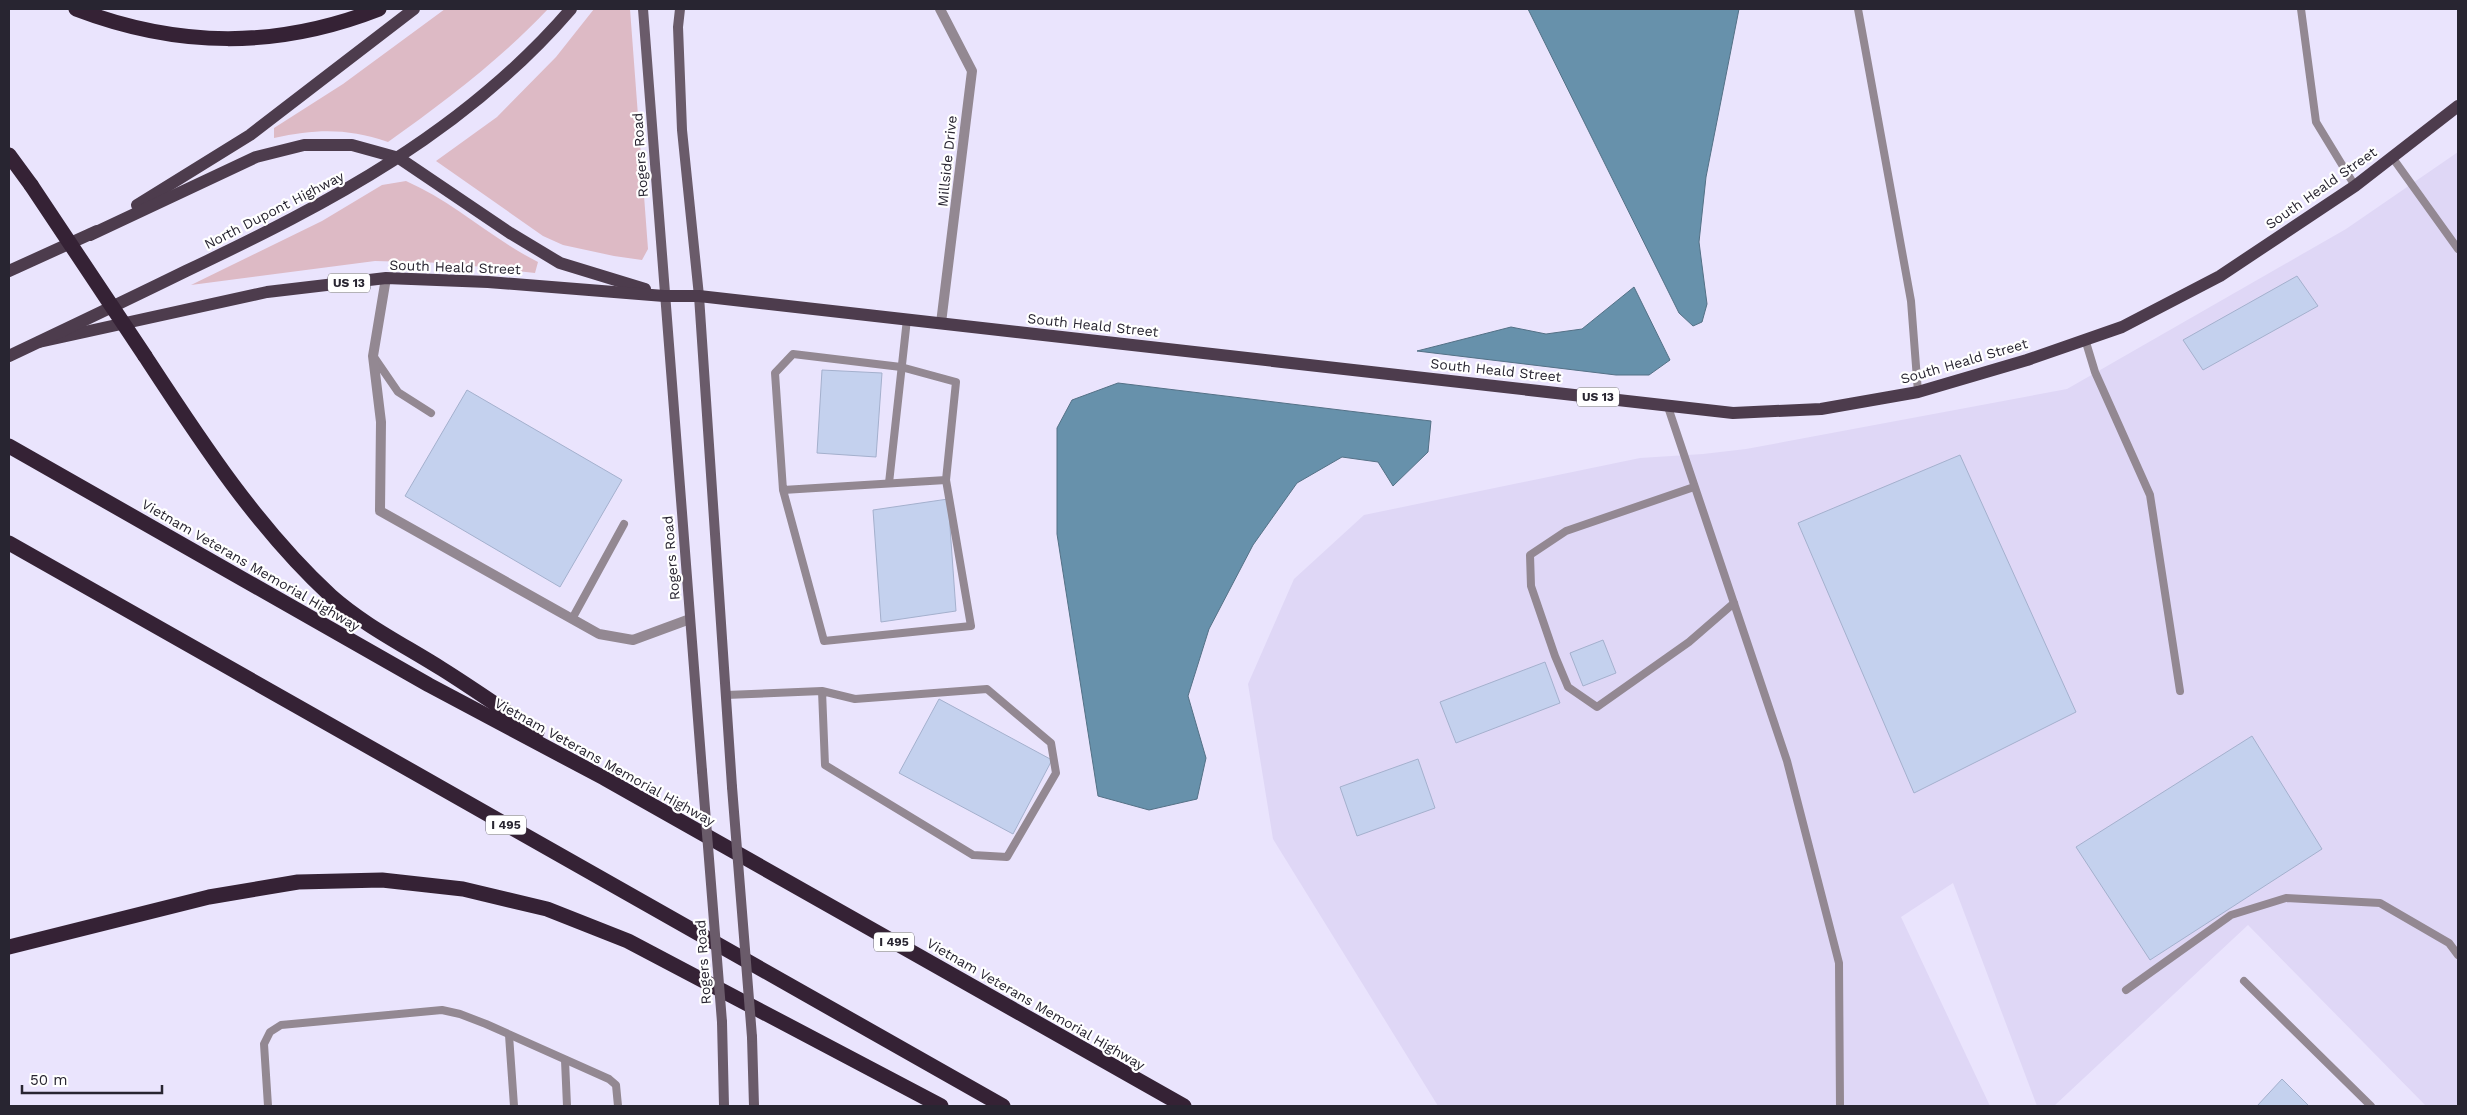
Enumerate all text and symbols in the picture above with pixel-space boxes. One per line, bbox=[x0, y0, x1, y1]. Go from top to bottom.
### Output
street label: Rogers Road bbox=[629, 112, 651, 198]
street label: Millside Drive bbox=[934, 115, 960, 207]
street label: South Heald Street bbox=[2263, 144, 2380, 232]
street label: North Dupont Highway bbox=[202, 167, 347, 252]
street label: South Heald Street bbox=[389, 257, 521, 277]
road number: US 13 bbox=[328, 274, 370, 292]
street label: South Heald Street bbox=[1027, 310, 1159, 340]
street label: South Heald Street bbox=[1899, 335, 2030, 387]
street label: South Heald Street bbox=[1430, 355, 1562, 385]
road number: US 13 bbox=[1577, 388, 1619, 407]
street label: Vietnam Veterans Memorial Highway bbox=[139, 496, 364, 635]
street label: Rogers Road bbox=[659, 515, 683, 601]
street label: Vietnam Veterans Memorial Highway bbox=[492, 695, 719, 830]
road number: I 495 bbox=[486, 816, 526, 834]
street label: Rogers Road bbox=[692, 919, 714, 1005]
road number: I 495 bbox=[874, 932, 914, 952]
street label: Vietnam Veterans Memorial Highway bbox=[924, 935, 1149, 1074]
scale bar bbox=[22, 1062, 162, 1094]
text: 50 m bbox=[30, 1071, 67, 1089]

